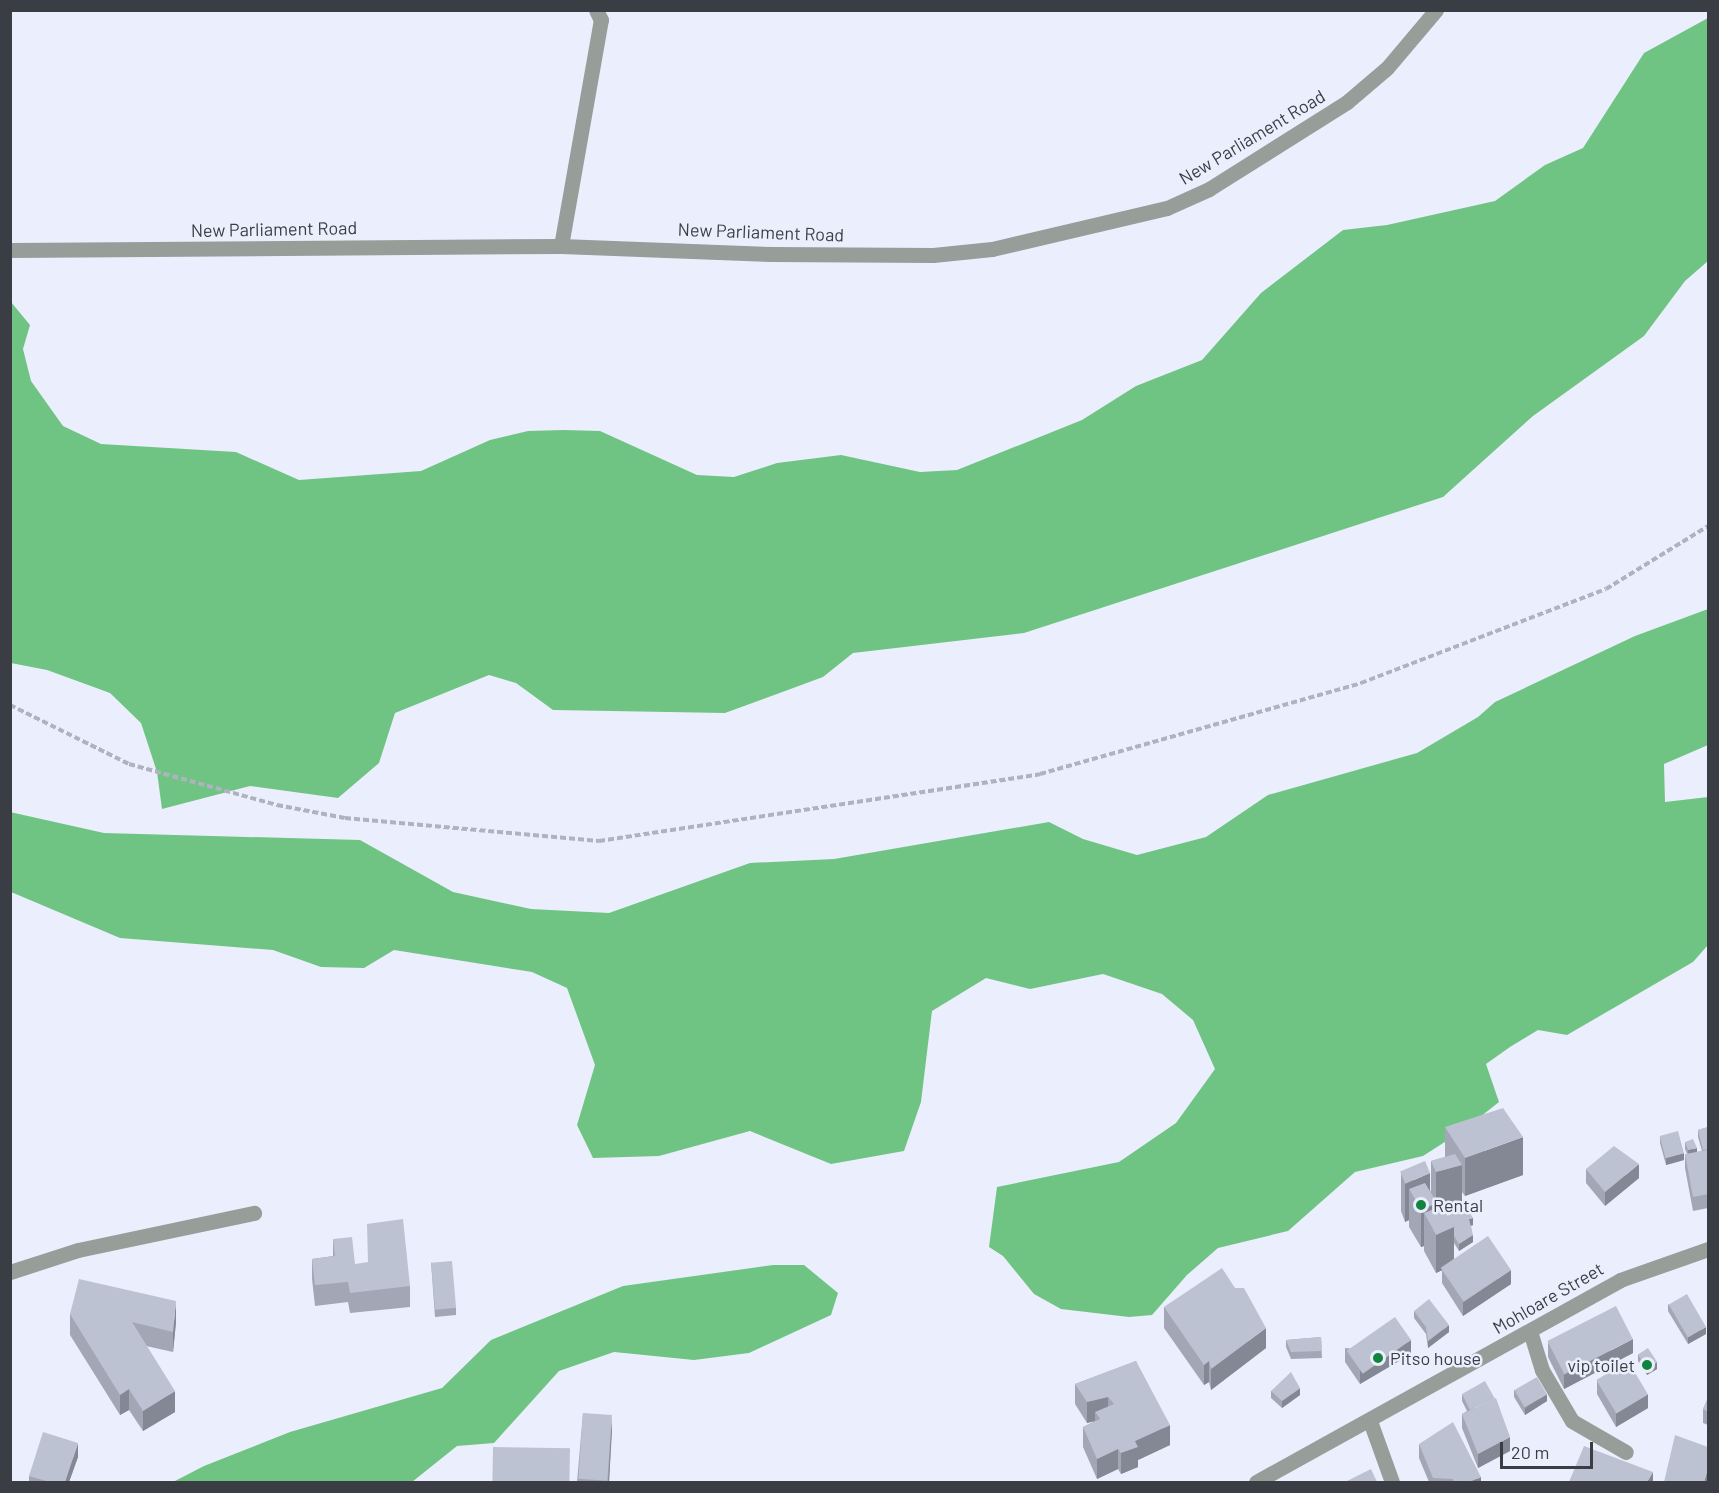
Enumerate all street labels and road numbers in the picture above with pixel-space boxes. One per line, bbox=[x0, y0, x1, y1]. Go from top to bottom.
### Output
street label: New Parliament Road bbox=[1175, 85, 1329, 189]
street label: New Parliament Road bbox=[191, 217, 357, 241]
street label: New Parliament Road bbox=[677, 218, 845, 246]
street label: Mohloare Street bbox=[1489, 1258, 1607, 1338]

